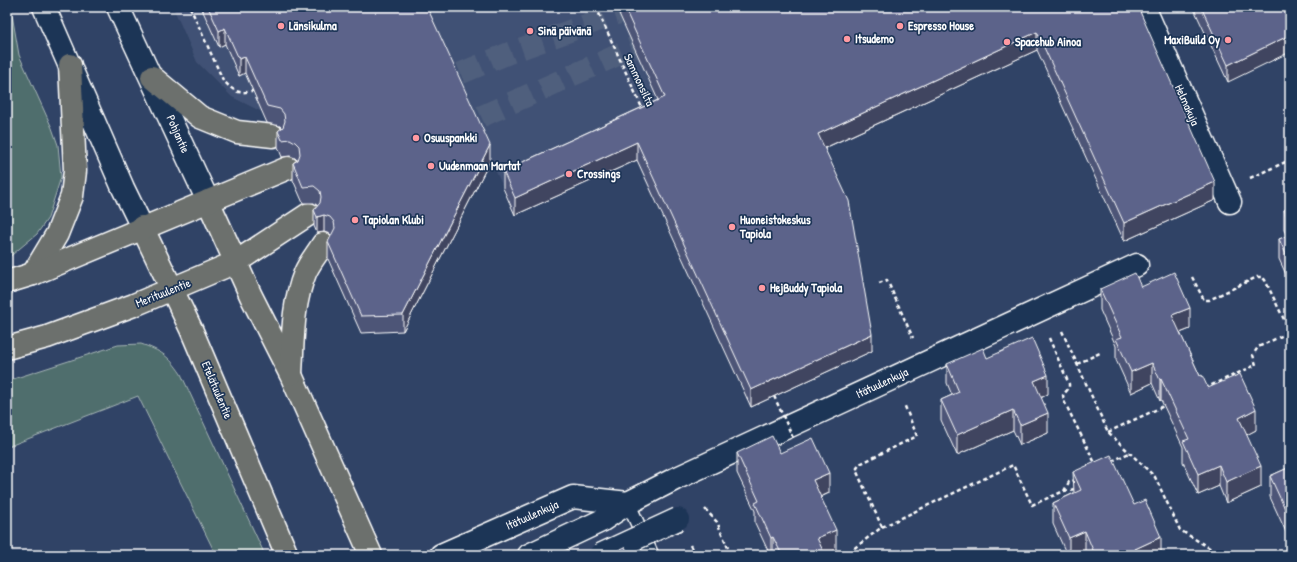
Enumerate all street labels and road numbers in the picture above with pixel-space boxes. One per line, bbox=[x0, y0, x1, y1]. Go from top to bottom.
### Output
street label: Sammonsilta bbox=[620, 51, 659, 109]
street label: Helmakuja bbox=[1171, 81, 1204, 129]
street label: Pohjantie bbox=[163, 112, 194, 156]
street label: Merituulentie bbox=[133, 274, 193, 311]
street label: Etelätuulentie bbox=[198, 358, 237, 421]
street label: Itätuulenkuja bbox=[853, 363, 911, 402]
street label: Itätuulenkuja bbox=[503, 495, 561, 534]

